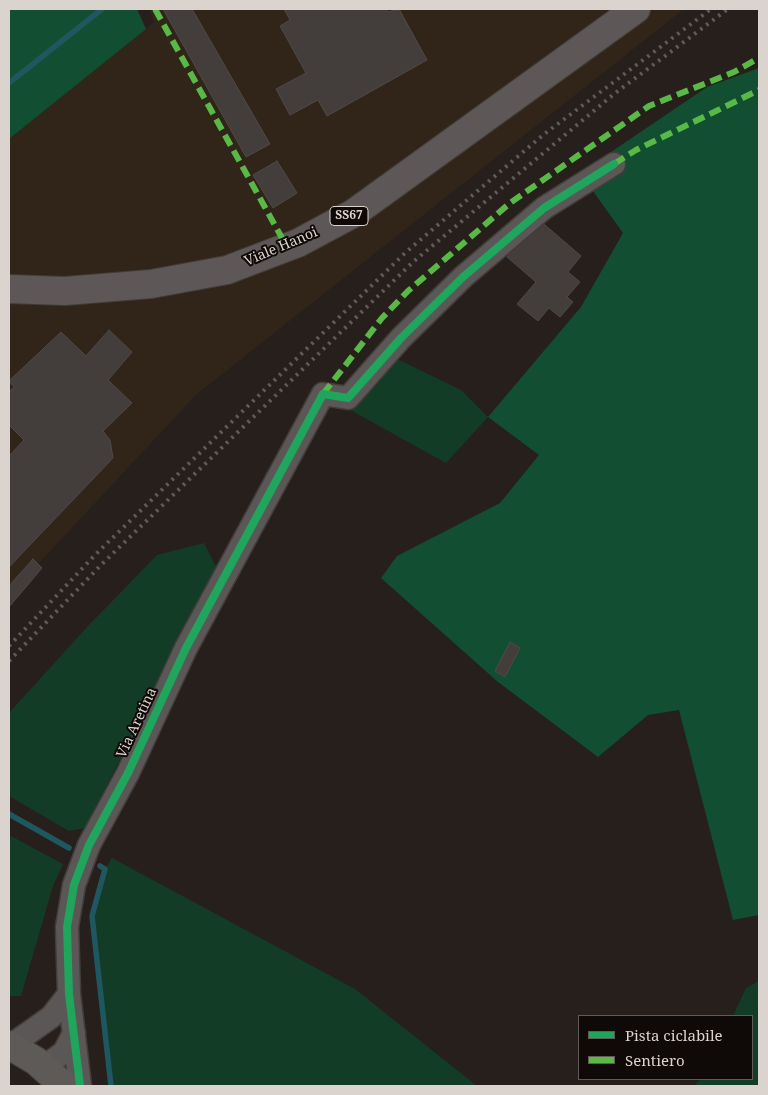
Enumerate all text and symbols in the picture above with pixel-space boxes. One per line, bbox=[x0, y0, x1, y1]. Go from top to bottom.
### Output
road number: SS67 bbox=[330, 207, 368, 226]
street label: Viale Hanoi bbox=[242, 224, 320, 270]
street label: Via Aretina bbox=[113, 685, 161, 761]
legend bbox=[578, 1015, 753, 1080]
text: Pista ciclabile bbox=[625, 1025, 723, 1045]
text: Sentiero bbox=[625, 1050, 685, 1070]

